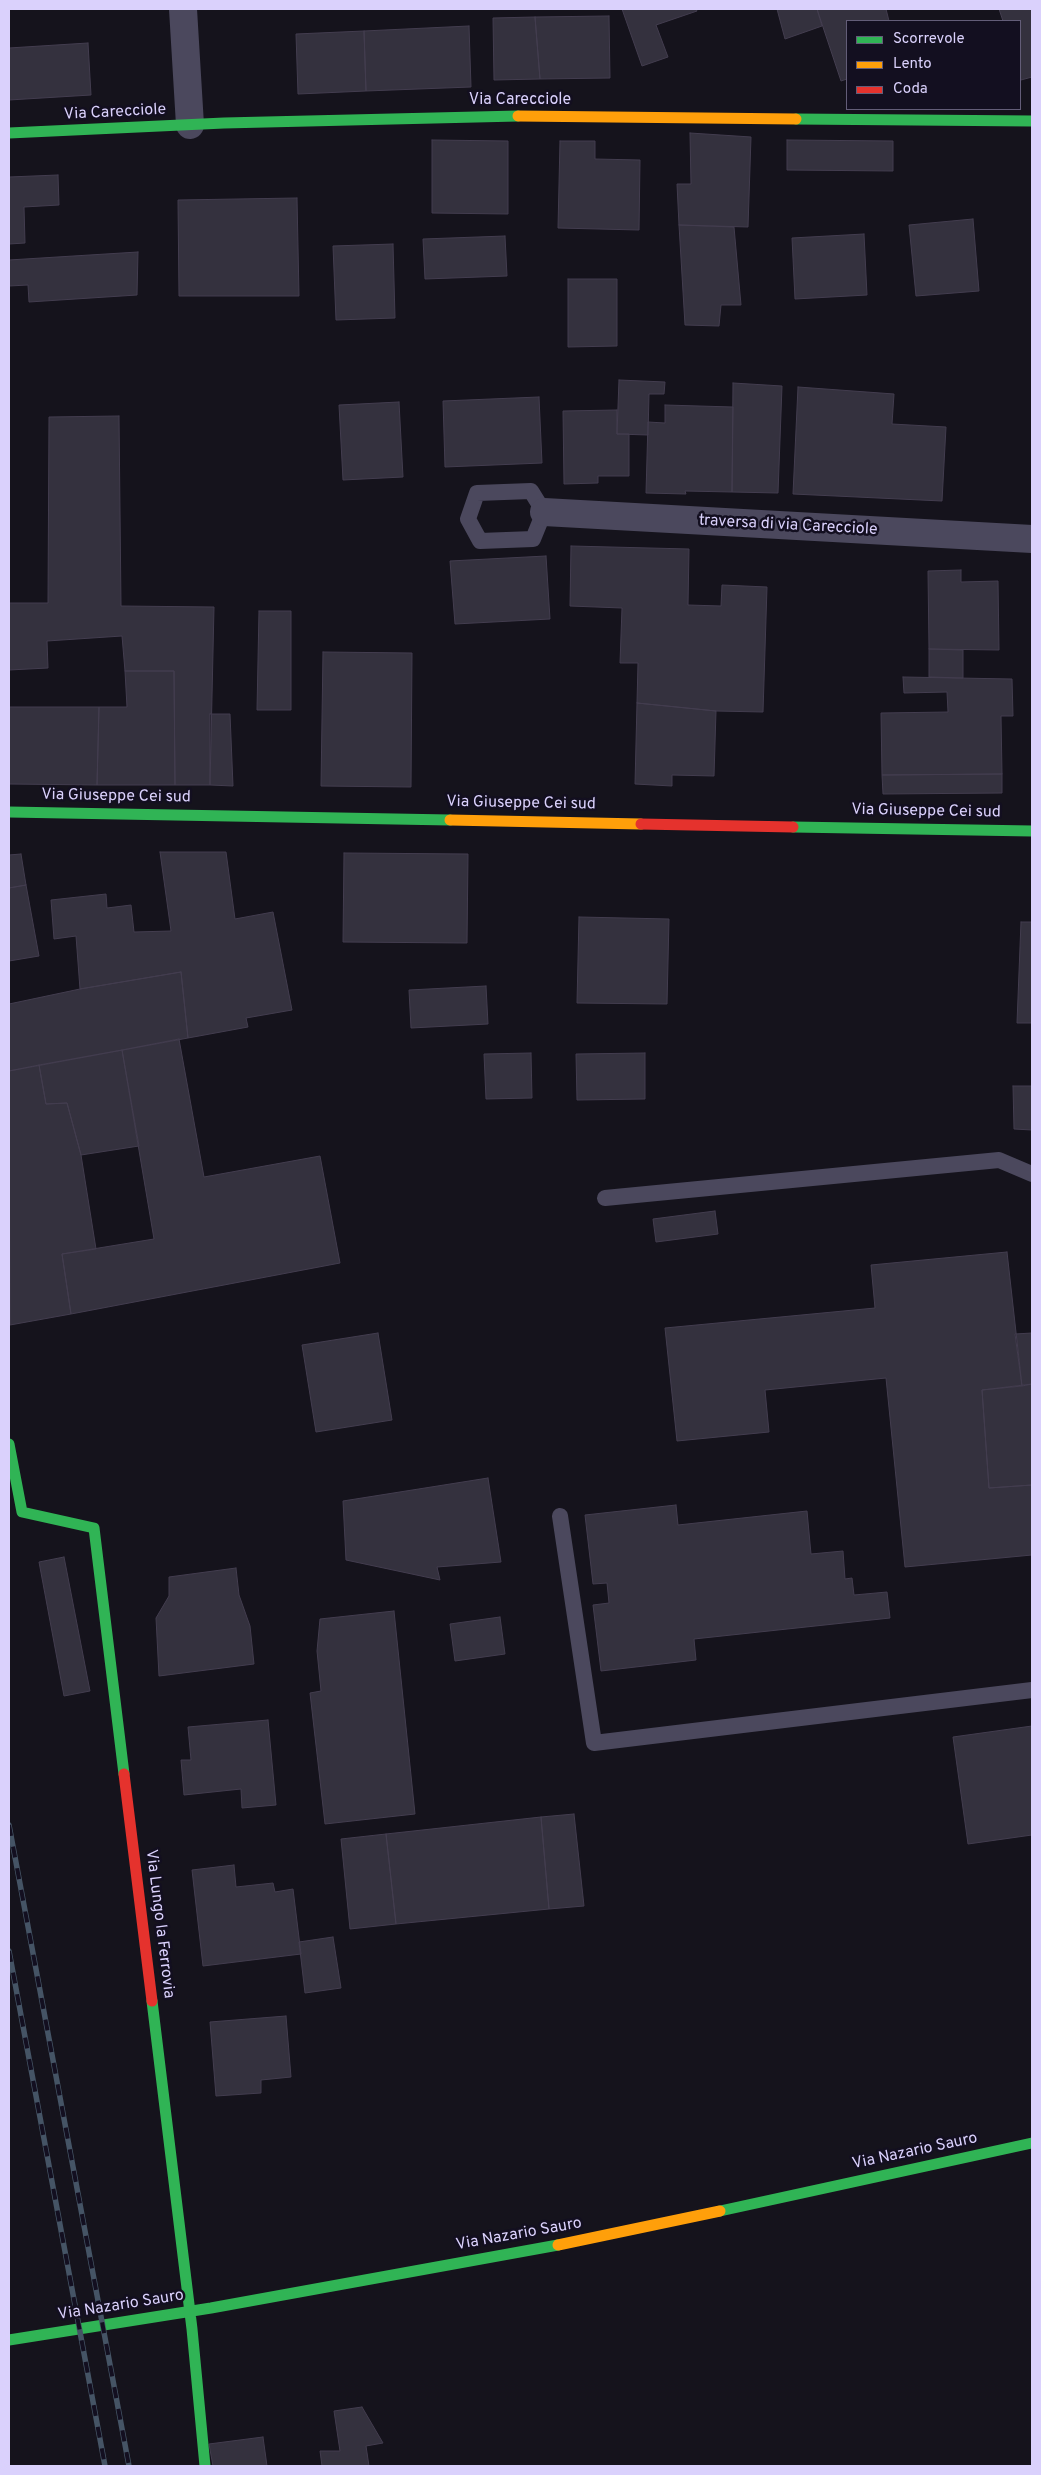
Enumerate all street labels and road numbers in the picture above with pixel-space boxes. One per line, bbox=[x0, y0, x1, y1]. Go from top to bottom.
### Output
street label: Via Carecciole bbox=[469, 91, 571, 111]
street label: Via Carecciole bbox=[63, 101, 167, 125]
street label: traversa di via Carecciole bbox=[698, 512, 878, 540]
street label: Via Giuseppe Cei sud bbox=[41, 786, 191, 808]
street label: Via Giuseppe Cei sud bbox=[446, 793, 596, 815]
street label: Via Giuseppe Cei sud bbox=[851, 801, 1001, 823]
street label: Via Lungo la Ferrovia bbox=[140, 1848, 178, 2000]
street label: Via Nazario Sauro bbox=[851, 2129, 979, 2175]
street label: Via Nazario Sauro bbox=[455, 2214, 583, 2256]
street label: Via Nazario Sauro bbox=[57, 2287, 185, 2325]

